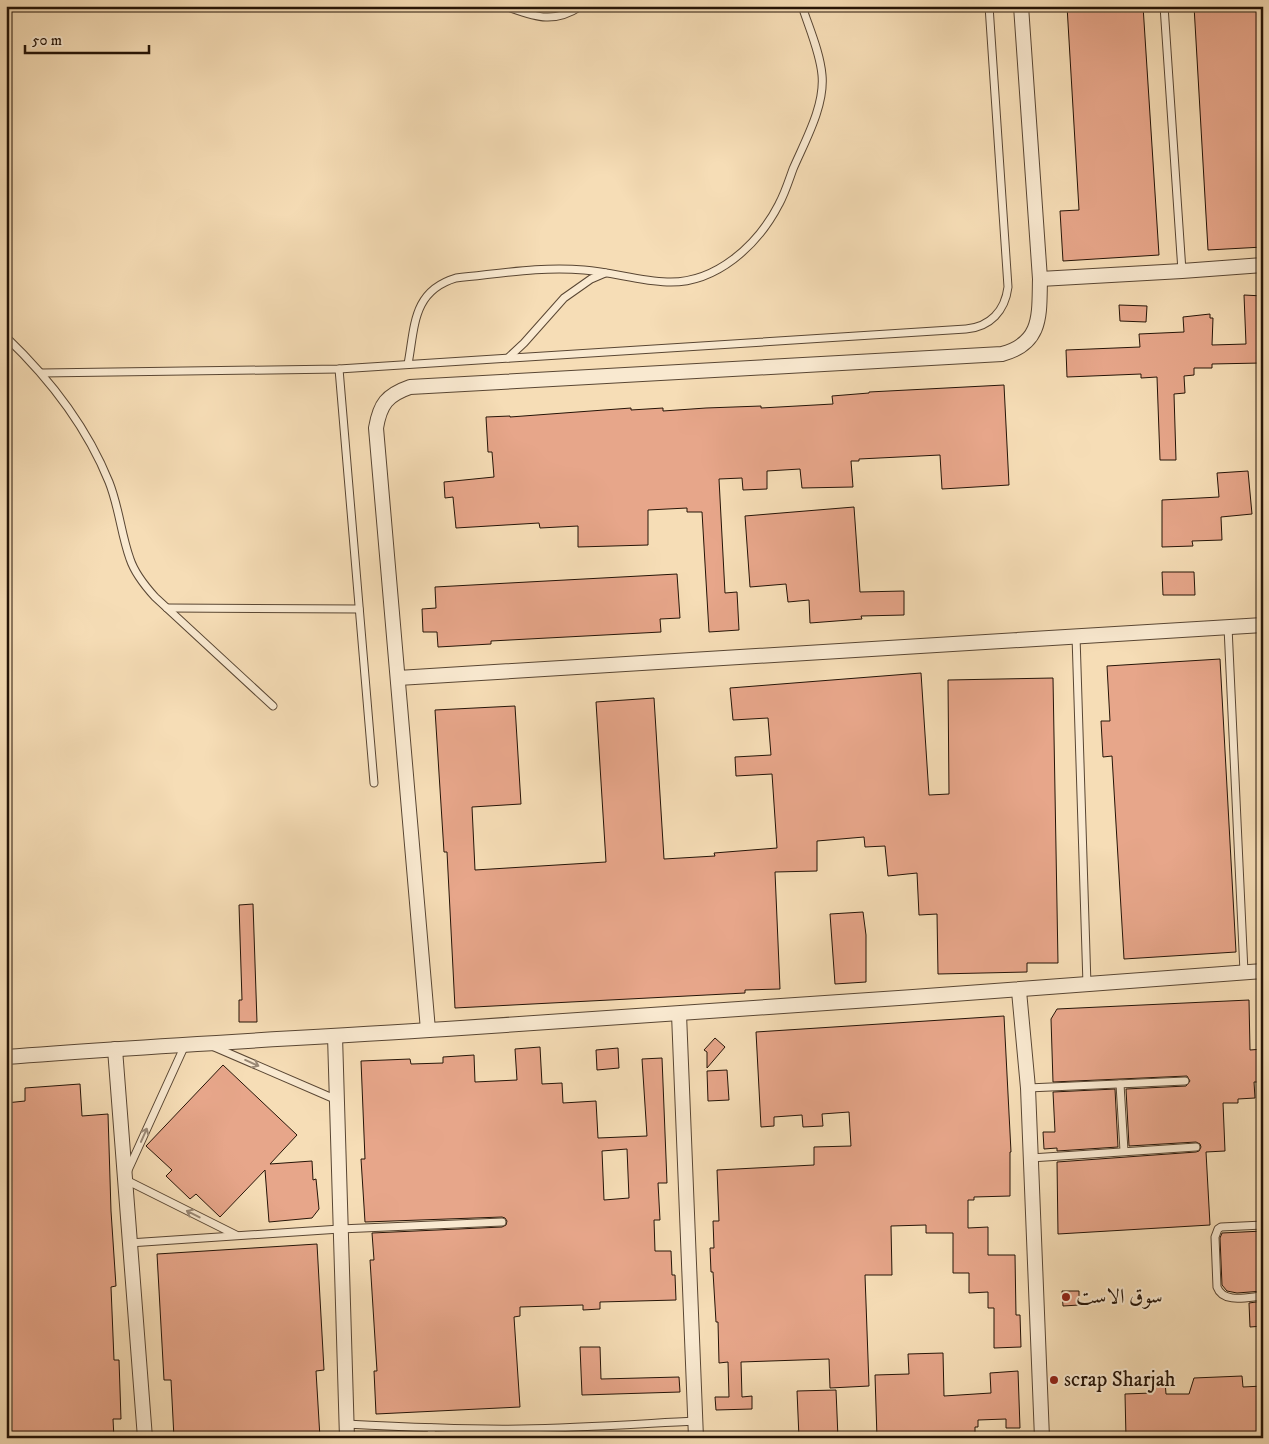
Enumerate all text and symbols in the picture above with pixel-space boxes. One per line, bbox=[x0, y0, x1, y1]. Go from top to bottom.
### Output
scale bar bbox=[25, 22, 149, 54]
text: 50 m bbox=[32, 31, 62, 50]
one-way arrow bbox=[244, 1059, 259, 1069]
one-way arrow bbox=[140, 1128, 150, 1143]
one-way arrow bbox=[186, 1209, 201, 1218]
place label: سوق الاست bbox=[1076, 1284, 1163, 1310]
marker: سوق الاست bbox=[1060, 1291, 1072, 1303]
place label: scrap Sharjah bbox=[1064, 1367, 1176, 1393]
marker: scrap Sharjah bbox=[1048, 1374, 1060, 1386]

